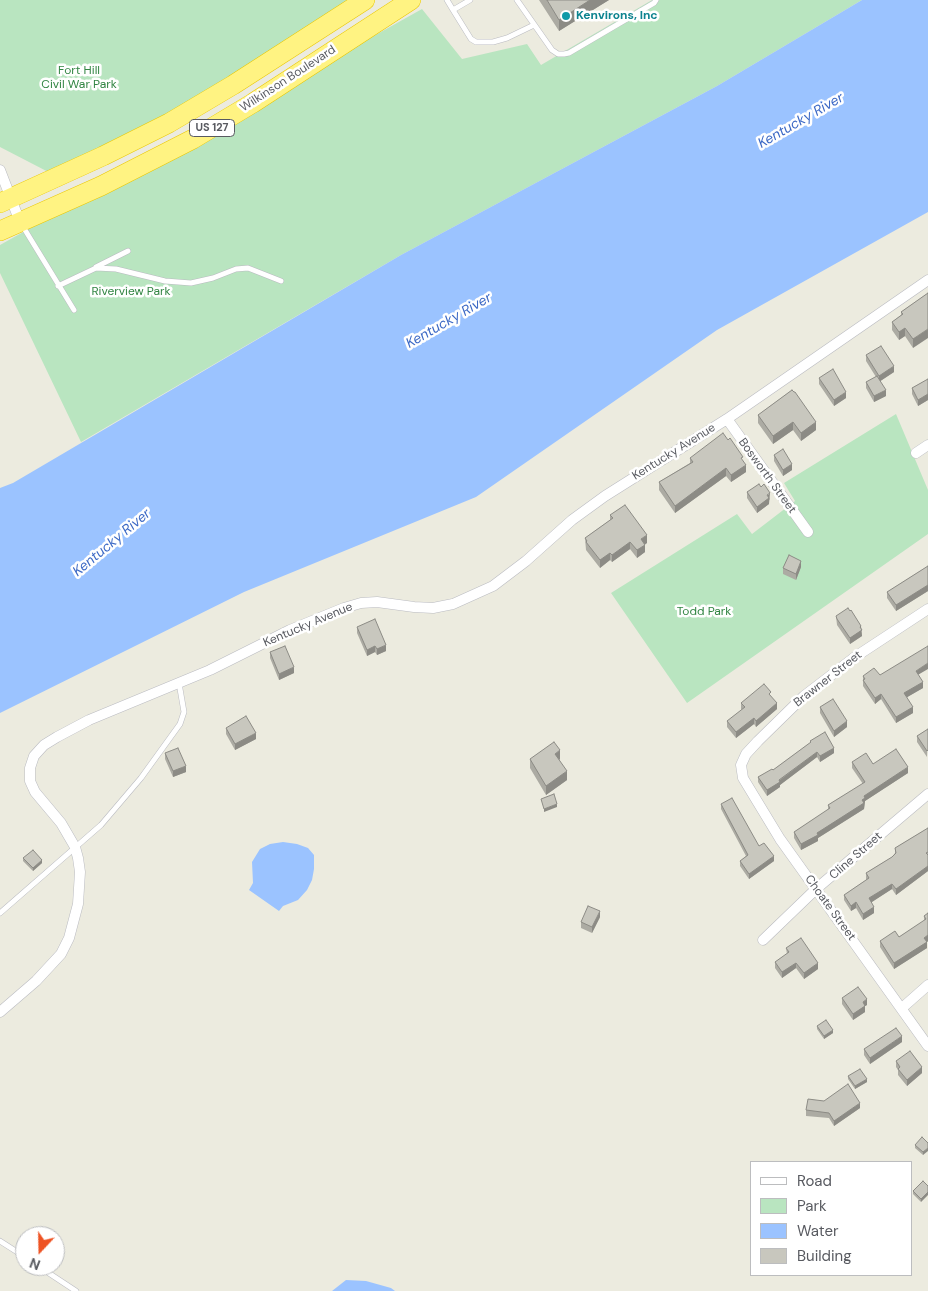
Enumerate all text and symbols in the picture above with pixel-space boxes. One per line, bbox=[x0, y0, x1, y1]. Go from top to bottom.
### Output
place label: Kenvirons, Inc bbox=[576, 9, 658, 23]
marker: Kenvirons, Inc bbox=[560, 10, 572, 22]
street label: Wilkinson Boulevard bbox=[238, 43, 338, 115]
park label: Fort Hill Civil War Park bbox=[41, 64, 117, 92]
water label: Kentucky River bbox=[755, 90, 847, 152]
road number: US 127 bbox=[190, 120, 234, 136]
park label: Riverview Park bbox=[91, 285, 171, 299]
water label: Kentucky River bbox=[403, 290, 495, 352]
street label: Kentucky Avenue bbox=[630, 421, 718, 483]
street label: Bosworth Street bbox=[735, 436, 799, 516]
water label: Kentucky River bbox=[70, 506, 154, 580]
street label: Kentucky Avenue bbox=[261, 600, 355, 650]
park label: Todd Park bbox=[677, 605, 731, 619]
street label: Brawner Street bbox=[791, 648, 865, 710]
street label: Cline Street bbox=[827, 829, 885, 883]
street label: Choate Street bbox=[801, 872, 859, 944]
legend bbox=[750, 1161, 913, 1276]
text: Road bbox=[797, 1171, 832, 1191]
text: Park bbox=[797, 1196, 827, 1216]
text: Water bbox=[797, 1221, 838, 1241]
north arrow bbox=[15, 1226, 65, 1276]
text: Building bbox=[797, 1246, 852, 1266]
text: N bbox=[27, 1254, 43, 1274]

